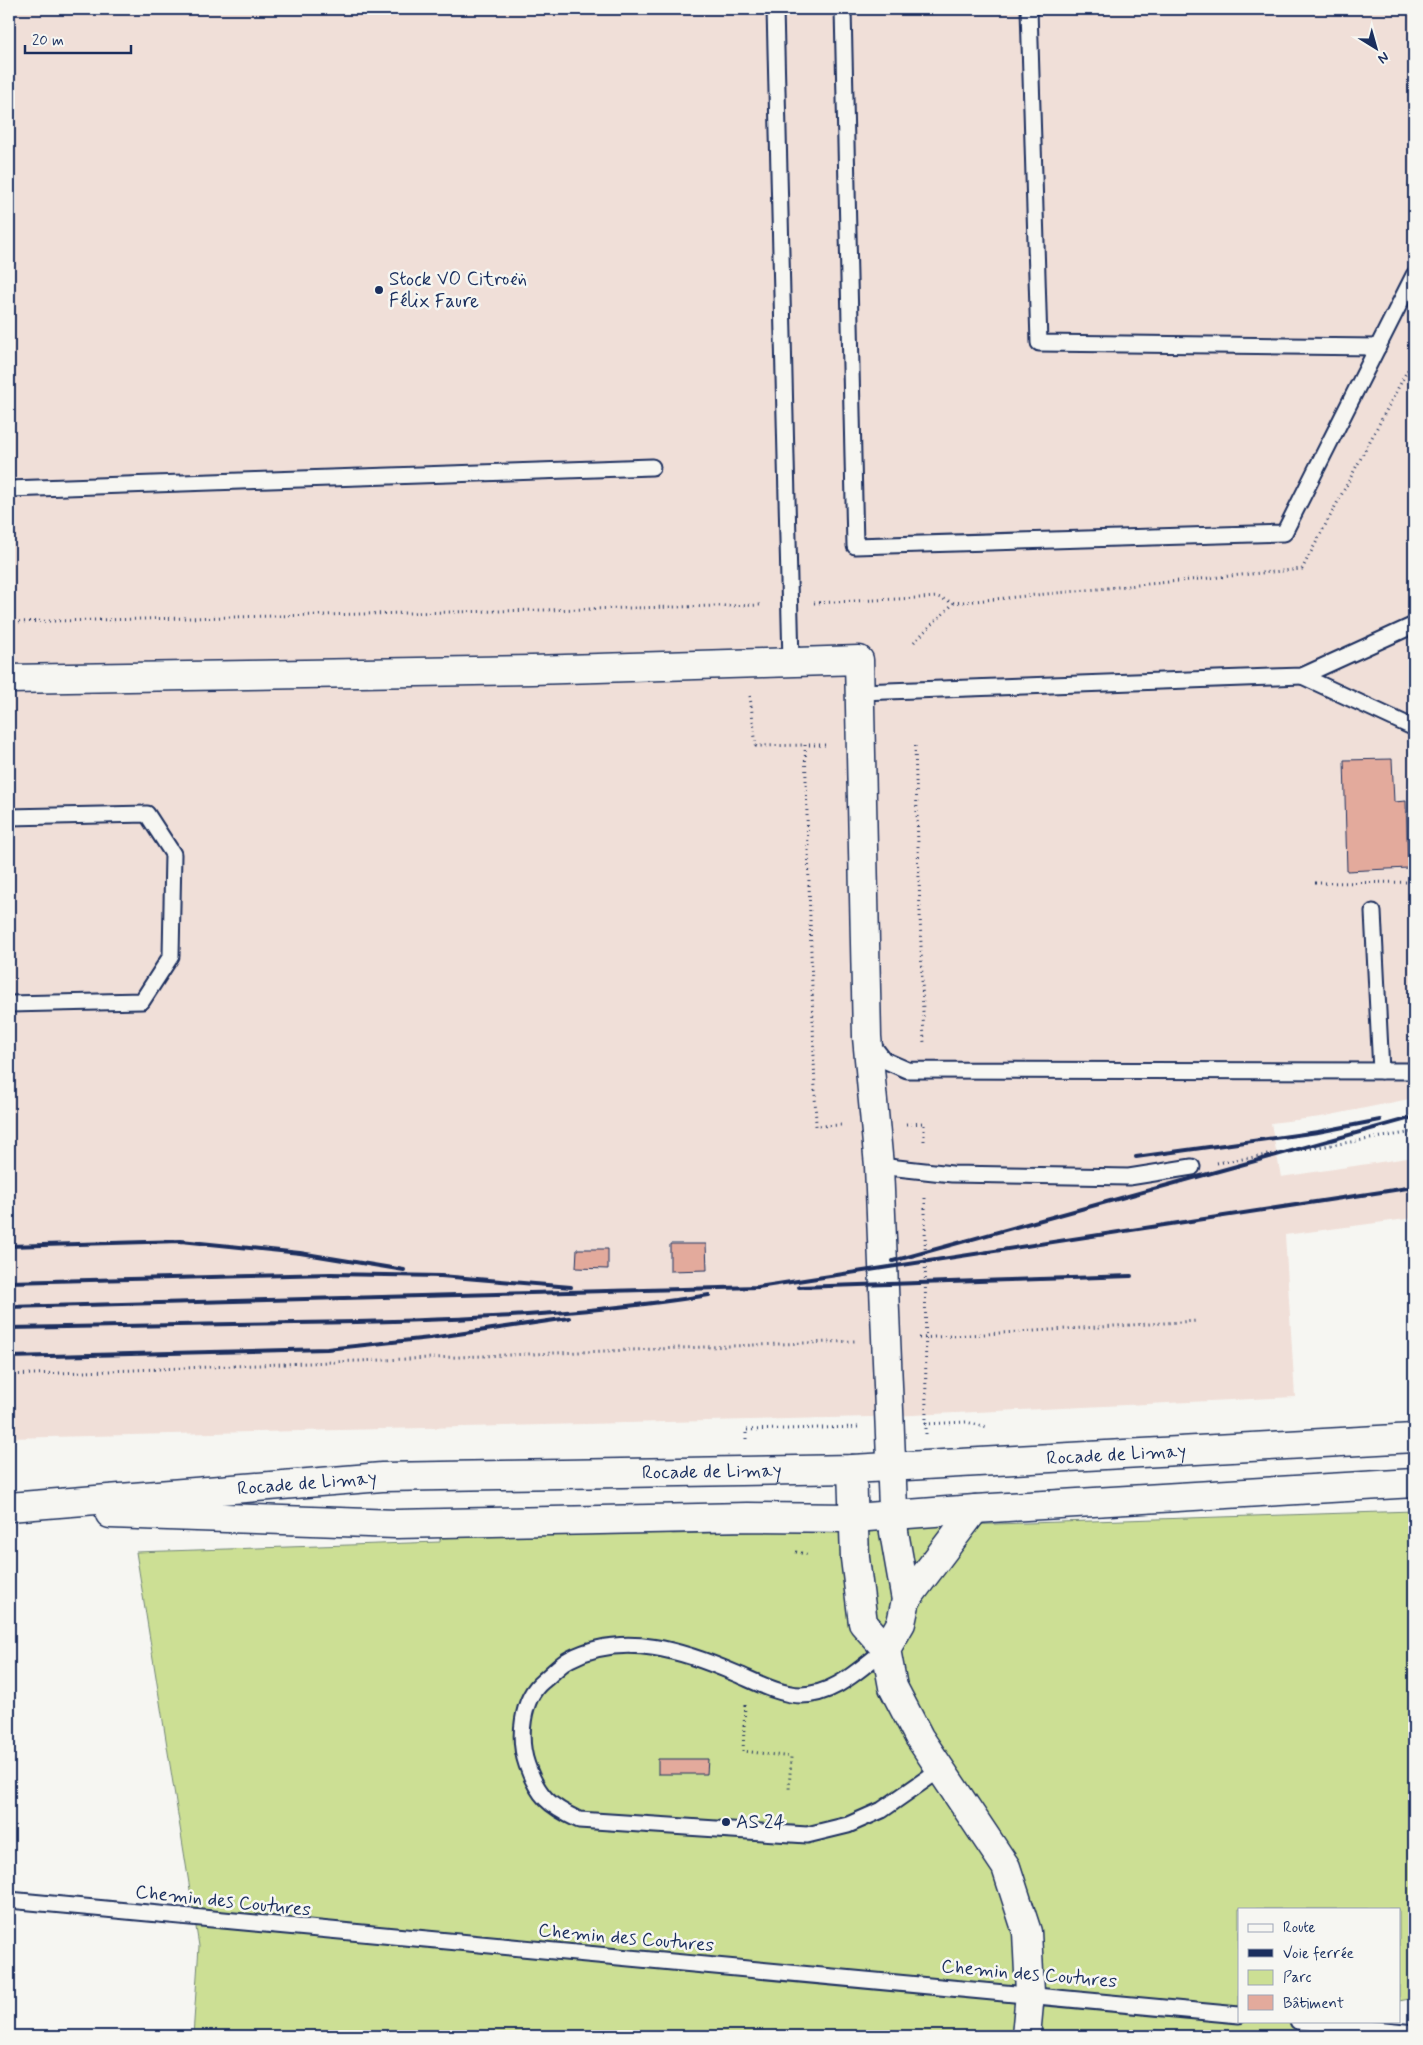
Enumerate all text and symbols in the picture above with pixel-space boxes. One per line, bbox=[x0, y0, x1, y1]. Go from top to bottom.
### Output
scale bar bbox=[25, 22, 131, 54]
north arrow bbox=[1350, 22, 1400, 72]
text: 20 m bbox=[32, 31, 64, 51]
text: N bbox=[1374, 48, 1392, 68]
place label: Stock VO Citroën Félix Faure bbox=[389, 267, 527, 314]
marker: Stock VO Citroën Félix Faure bbox=[373, 284, 385, 296]
street label: Rocade de Limay bbox=[1046, 1438, 1187, 1471]
street label: Rocade de Limay bbox=[642, 1458, 782, 1485]
street label: Rocade de Limay bbox=[236, 1465, 378, 1501]
place label: AS 24 bbox=[736, 1810, 785, 1835]
marker: AS 24 bbox=[720, 1816, 732, 1828]
street label: Chemin des Coutures bbox=[134, 1879, 312, 1923]
legend bbox=[1238, 1908, 1400, 2022]
street label: Chemin des Coutures bbox=[537, 1918, 715, 1958]
text: Route bbox=[1283, 1918, 1316, 1938]
text: Voie ferrée bbox=[1283, 1944, 1354, 1964]
street label: Chemin des Coutures bbox=[940, 1954, 1118, 1994]
text: Parc bbox=[1283, 1968, 1311, 1988]
text: Bâtiment bbox=[1283, 1994, 1344, 2014]

